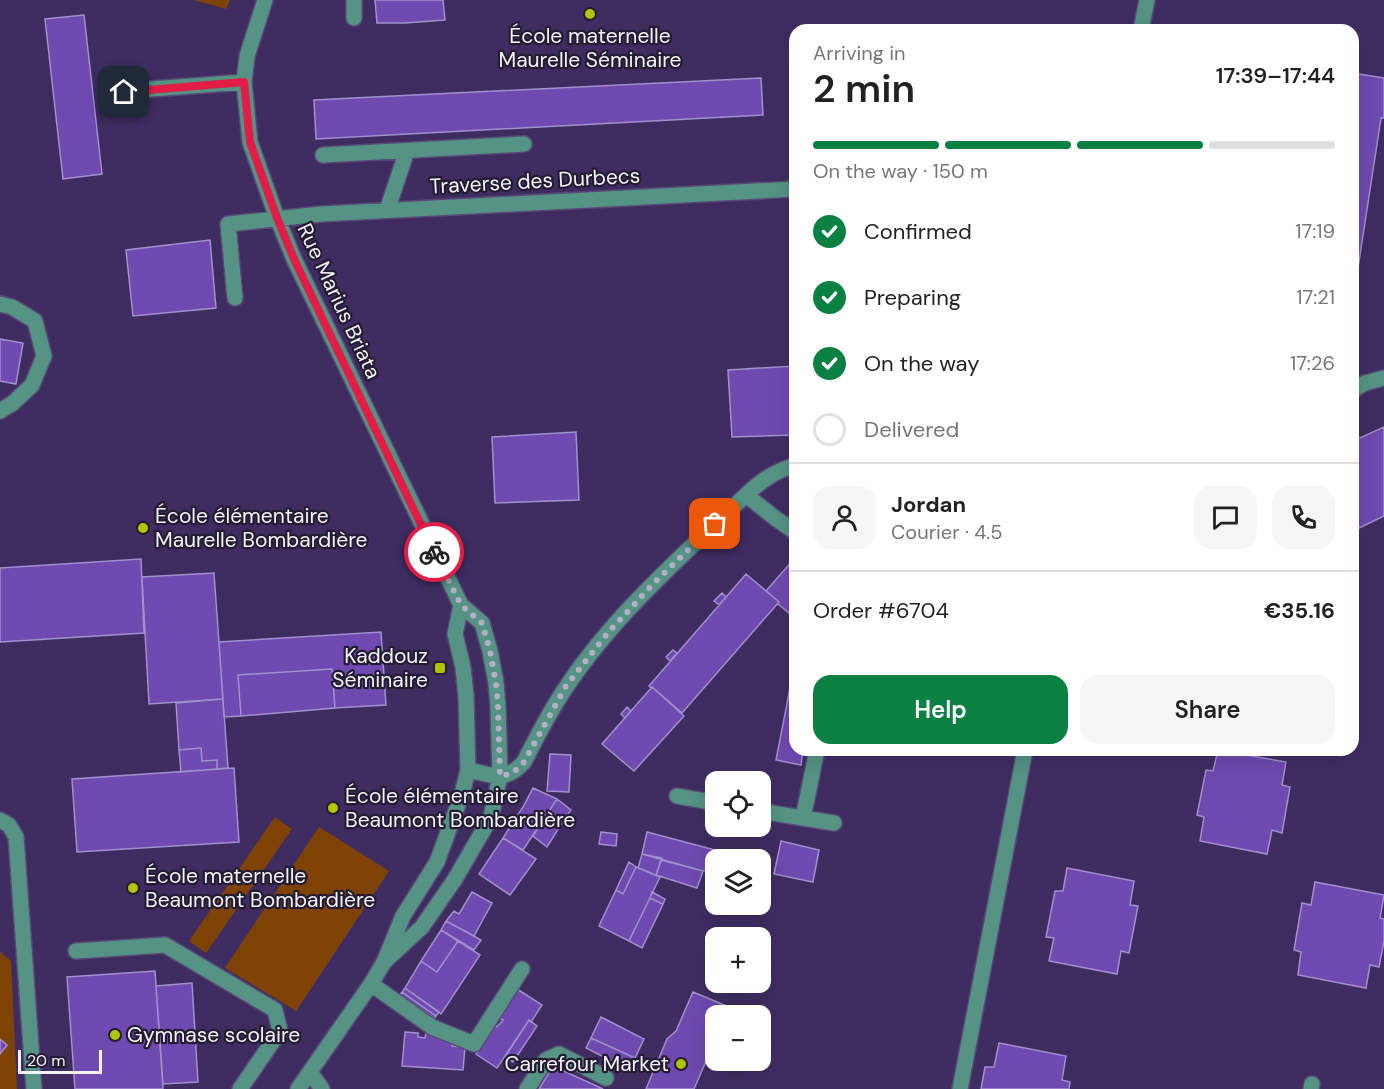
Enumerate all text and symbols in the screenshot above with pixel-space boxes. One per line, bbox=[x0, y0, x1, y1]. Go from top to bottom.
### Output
marker: École maternelle Maurelle Séminaire bbox=[583, 7, 597, 21]
place label: École maternelle Maurelle Séminaire bbox=[499, 22, 682, 74]
text: Arriving in bbox=[813, 40, 905, 66]
text: 17:39–17:44 bbox=[1216, 61, 1335, 90]
text: 2 min bbox=[813, 63, 915, 114]
pin bbox=[98, 66, 149, 117]
icon: home bbox=[107, 75, 140, 108]
text: On the way · 150 m bbox=[813, 158, 988, 184]
street label: Traverse des Durbecs bbox=[429, 162, 641, 200]
icon: check bbox=[813, 215, 846, 248]
text: Confirmed bbox=[864, 217, 972, 246]
text: 17:19 bbox=[1295, 218, 1335, 244]
street label: Rue Marius Briata bbox=[291, 219, 387, 383]
icon: check bbox=[813, 281, 846, 314]
text: Preparing bbox=[864, 283, 961, 312]
text: 17:21 bbox=[1296, 284, 1335, 310]
icon: check bbox=[813, 347, 846, 380]
text: On the way bbox=[864, 349, 979, 378]
text: 17:26 bbox=[1290, 350, 1335, 376]
text: Delivered bbox=[864, 415, 959, 444]
button: person bbox=[813, 486, 876, 549]
button: chat bbox=[1194, 486, 1257, 549]
button: phone bbox=[1272, 486, 1335, 549]
text: Jordan bbox=[891, 490, 966, 519]
pin bbox=[689, 498, 740, 549]
place label: École élémentaire Maurelle Bombardière bbox=[155, 502, 368, 554]
icon: bag bbox=[698, 507, 731, 540]
text: Courier · 4.5 bbox=[891, 519, 1003, 545]
marker: École élémentaire Maurelle Bombardière bbox=[136, 521, 150, 535]
courier bbox=[404, 522, 464, 582]
icon: bike bbox=[418, 536, 451, 569]
text: Order #6704 bbox=[813, 596, 949, 625]
text: €35.16 bbox=[1264, 596, 1335, 625]
place label: Kaddouz Séminaire bbox=[332, 642, 428, 694]
marker: Kaddouz Séminaire bbox=[433, 661, 447, 675]
button: Help bbox=[813, 675, 1068, 744]
button: Share bbox=[1080, 675, 1335, 744]
map controls bbox=[705, 771, 771, 1071]
button: locate bbox=[705, 771, 771, 837]
place label: École élémentaire Beaumont Bombardière bbox=[345, 782, 575, 834]
marker: École élémentaire Beaumont Bombardière bbox=[326, 801, 340, 815]
button: layers bbox=[705, 849, 771, 915]
place label: École maternelle Beaumont Bombardière bbox=[145, 862, 375, 914]
marker: École maternelle Beaumont Bombardière bbox=[126, 881, 140, 895]
button: + bbox=[705, 927, 771, 993]
button: − bbox=[705, 1005, 771, 1071]
place label: Gymnase scolaire bbox=[127, 1021, 300, 1049]
marker: Gymnase scolaire bbox=[108, 1028, 122, 1042]
scale bar bbox=[18, 1047, 102, 1074]
text: 20 m bbox=[27, 1050, 66, 1071]
place label: Carrefour Market bbox=[504, 1050, 669, 1078]
marker: Carrefour Market bbox=[674, 1057, 688, 1071]

